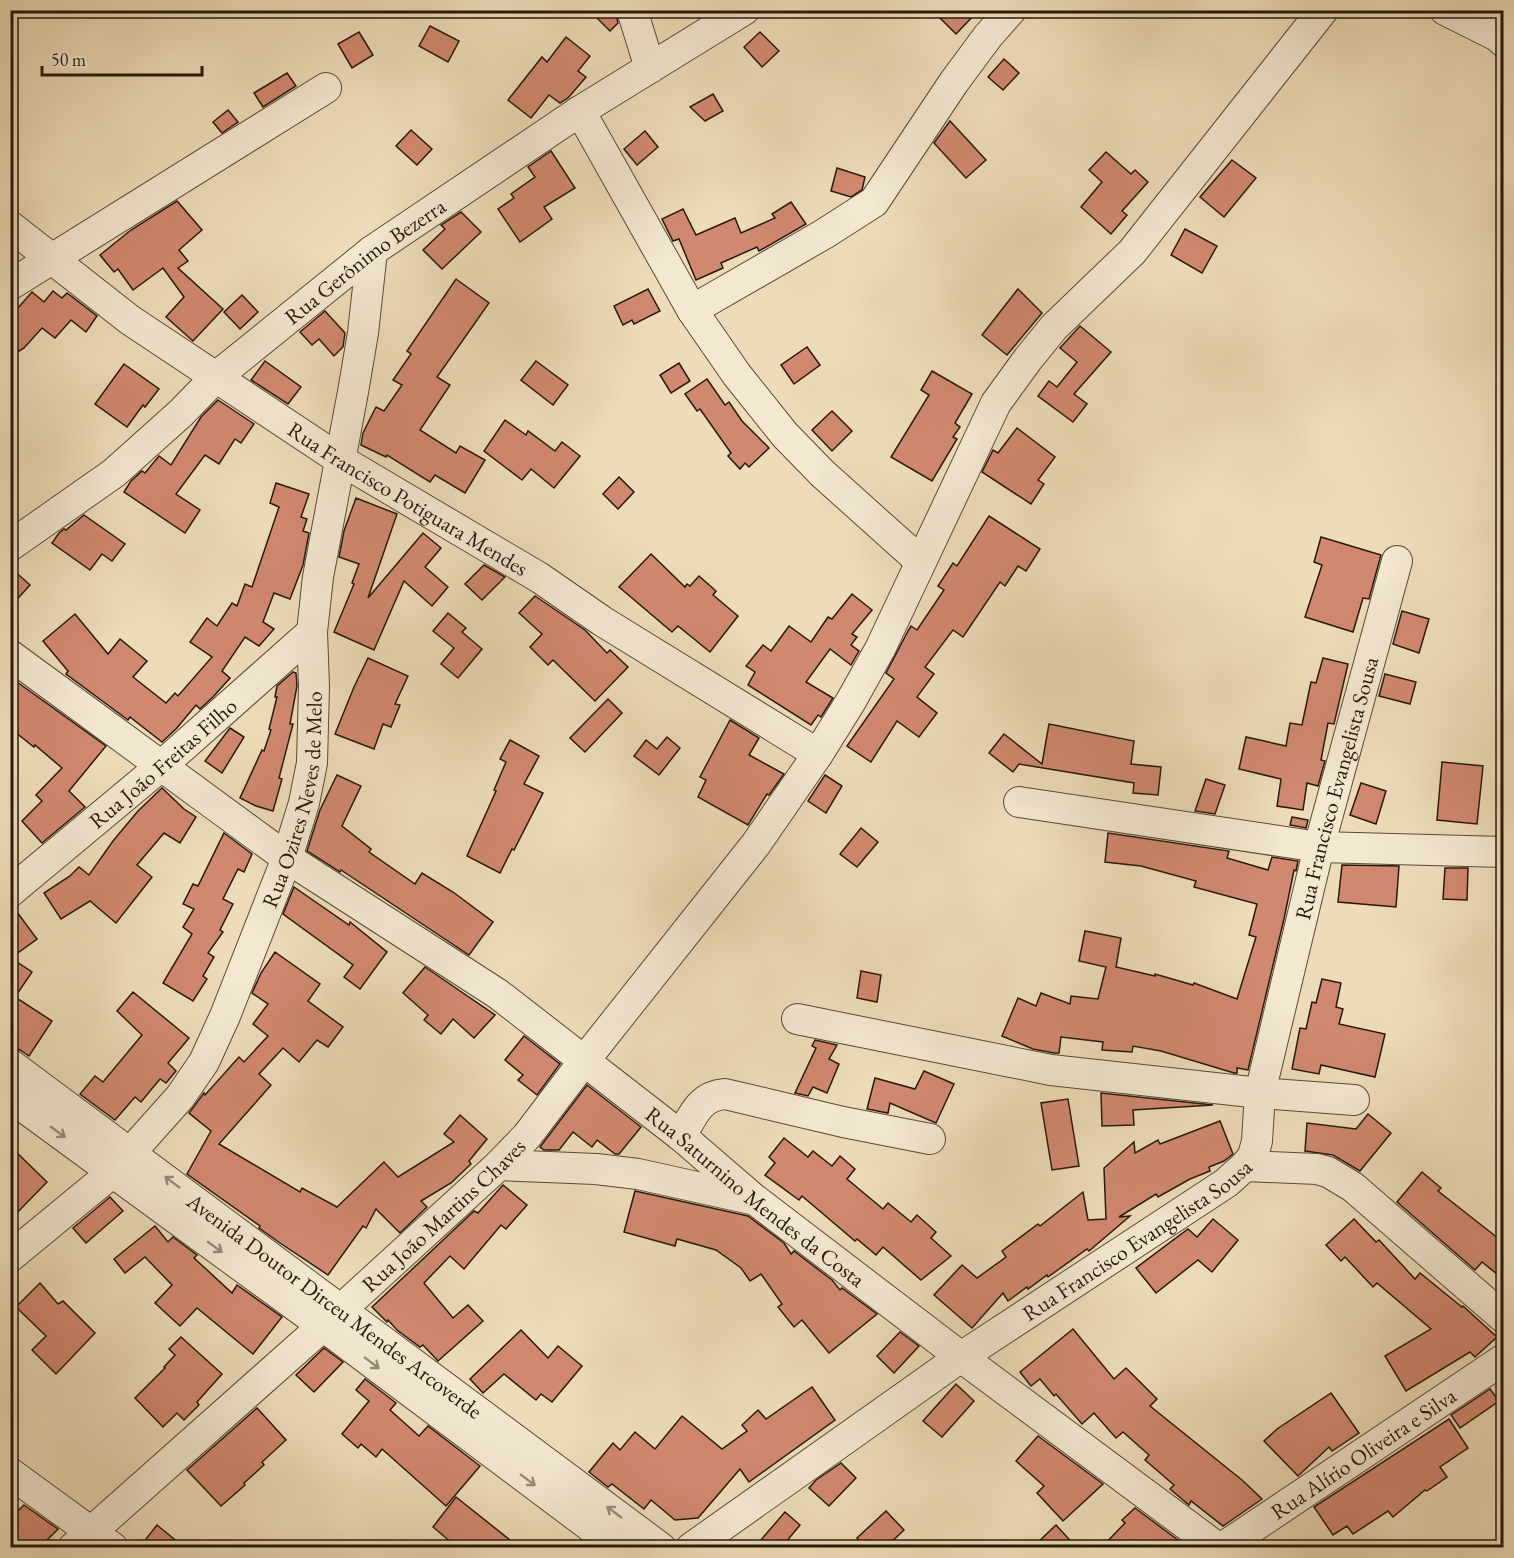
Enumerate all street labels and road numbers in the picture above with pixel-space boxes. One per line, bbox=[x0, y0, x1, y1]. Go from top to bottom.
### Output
street label: Rua Gerônimo Bezerra bbox=[278, 191, 452, 331]
street label: Rua Francisco Potiguara Mendes bbox=[282, 415, 533, 583]
street label: Rua Francisco Evangelista Sousa bbox=[1288, 653, 1385, 923]
street label: Rua João Freitas Filho bbox=[83, 691, 243, 835]
street label: Rua Ozires Neves de Melo bbox=[255, 691, 329, 912]
street label: Rua Saturnino Mendes da Costa bbox=[639, 1100, 871, 1294]
street label: Rua João Martins Chaves bbox=[356, 1132, 532, 1299]
street label: Rua Francisco Evangelista Sousa bbox=[1017, 1153, 1258, 1328]
street label: Avenida Doutor Dirceu Mendes Arcoverde bbox=[180, 1186, 489, 1426]
street label: Rua Alírio Oliveira e Silva bbox=[1265, 1381, 1462, 1526]

